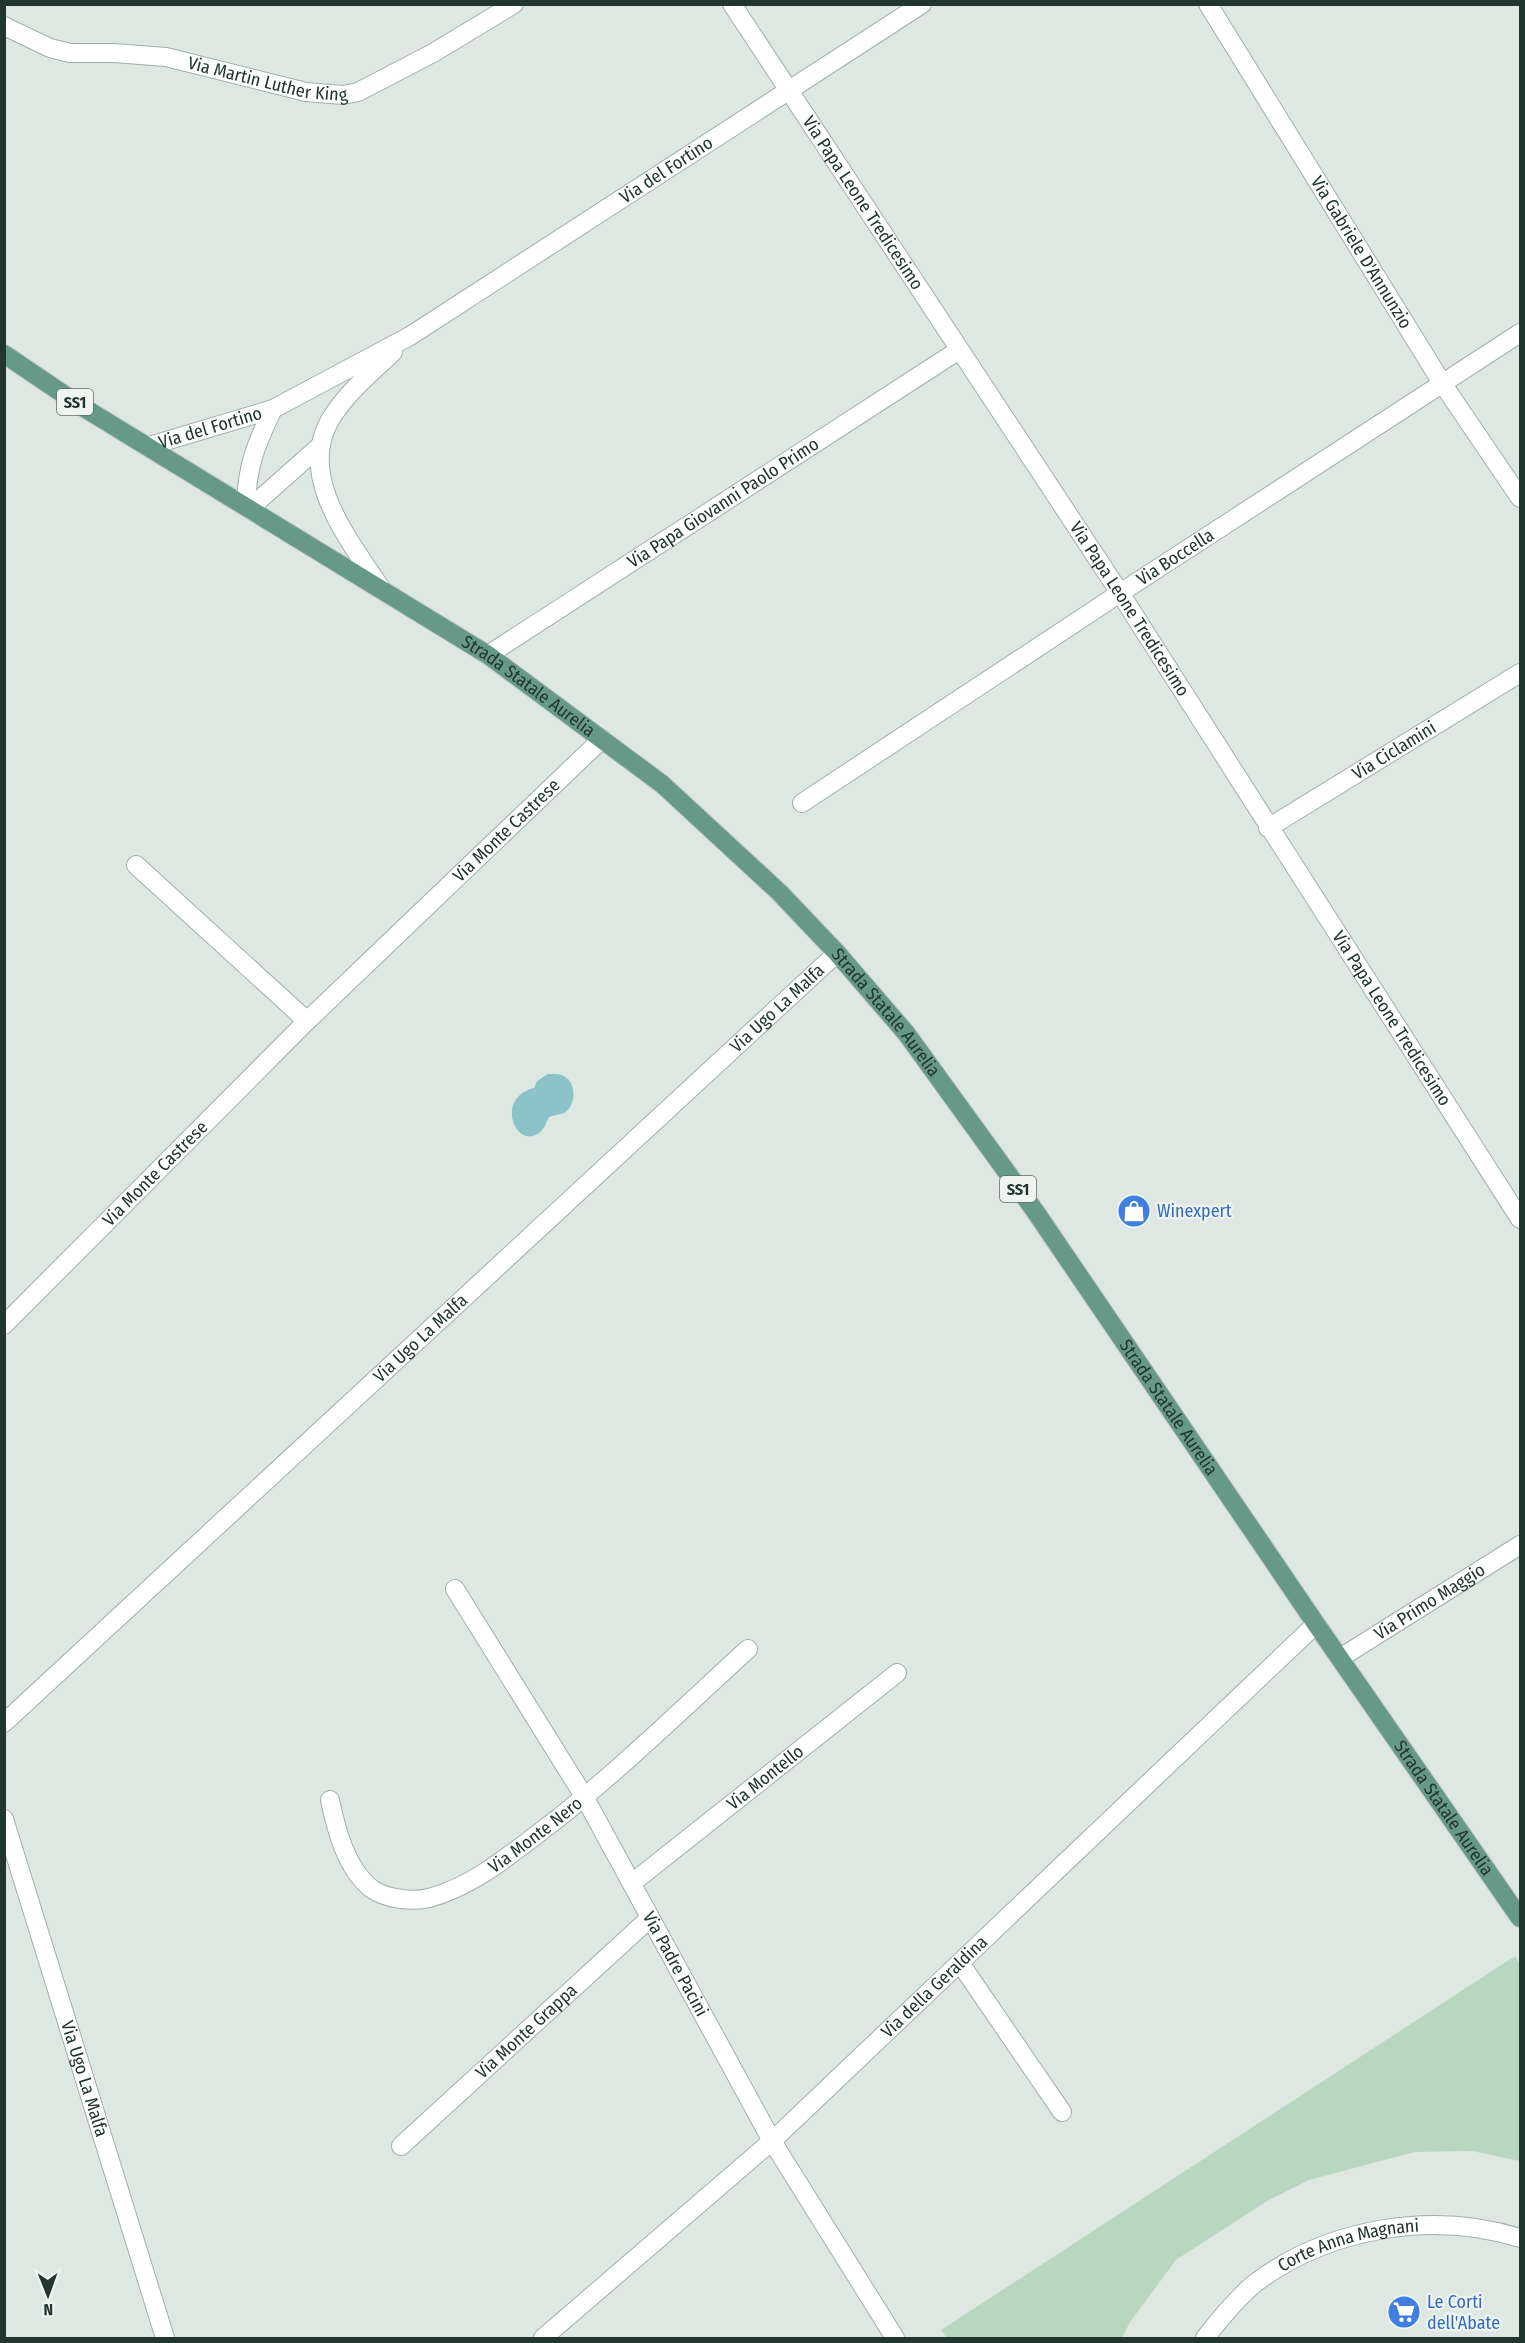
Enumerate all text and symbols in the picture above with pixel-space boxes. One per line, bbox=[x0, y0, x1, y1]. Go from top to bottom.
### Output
street label: Via Martin Luther King bbox=[185, 52, 350, 107]
street label: Via Papa Leone Tredicesimo bbox=[798, 112, 928, 294]
street label: Via del Fortino bbox=[615, 132, 717, 208]
street label: Via Gabriele D'Annunzio bbox=[1306, 172, 1417, 333]
road number: SS1 bbox=[57, 389, 93, 415]
street label: Via del Fortino bbox=[156, 402, 265, 454]
street label: Via Papa Giovanni Paolo Primo bbox=[623, 433, 823, 573]
street label: Via Papa Leone Tredicesimo bbox=[1065, 518, 1194, 700]
street label: Via Boccella bbox=[1132, 524, 1218, 590]
street label: Strada Statale Aurelia bbox=[458, 631, 600, 742]
street label: Via Ciclamini bbox=[1348, 716, 1440, 784]
street label: Via Monte Castrese bbox=[448, 774, 565, 887]
street label: Via Papa Leone Tredicesimo bbox=[1328, 927, 1456, 1110]
street label: Strada Statale Aurelia bbox=[827, 944, 945, 1081]
street label: Via Ugo La Malfa bbox=[726, 959, 829, 1057]
street label: Via Monte Castrese bbox=[98, 1116, 212, 1231]
road number: SS1 bbox=[1000, 1176, 1036, 1202]
shop icon: Winexpert bbox=[1116, 1193, 1152, 1229]
place label: Winexpert bbox=[1157, 1200, 1232, 1222]
street label: Via Ugo La Malfa bbox=[369, 1289, 472, 1387]
street label: Strada Statale Aurelia bbox=[1115, 1335, 1223, 1480]
street label: Via Primo Maggio bbox=[1370, 1559, 1489, 1645]
street label: Strada Statale Aurelia bbox=[1389, 1736, 1498, 1880]
street label: Via Montello bbox=[722, 1740, 808, 1815]
street label: Via Monte Nero bbox=[484, 1792, 587, 1878]
street label: Via Padre Pacini bbox=[638, 1908, 713, 2020]
street label: Via della Geraldina bbox=[876, 1931, 992, 2042]
street label: Via Monte Grappa bbox=[471, 1979, 582, 2083]
street label: Via Ugo La Malfa bbox=[56, 2018, 113, 2140]
street label: Corte Anna Magnani bbox=[1274, 2215, 1419, 2277]
north arrow bbox=[18, 2265, 78, 2325]
place label: Le Corti dell'Abate bbox=[1427, 2291, 1500, 2334]
supermarket icon: Le Corti dell'Abate bbox=[1386, 2294, 1422, 2330]
text: N bbox=[43, 2300, 53, 2319]

